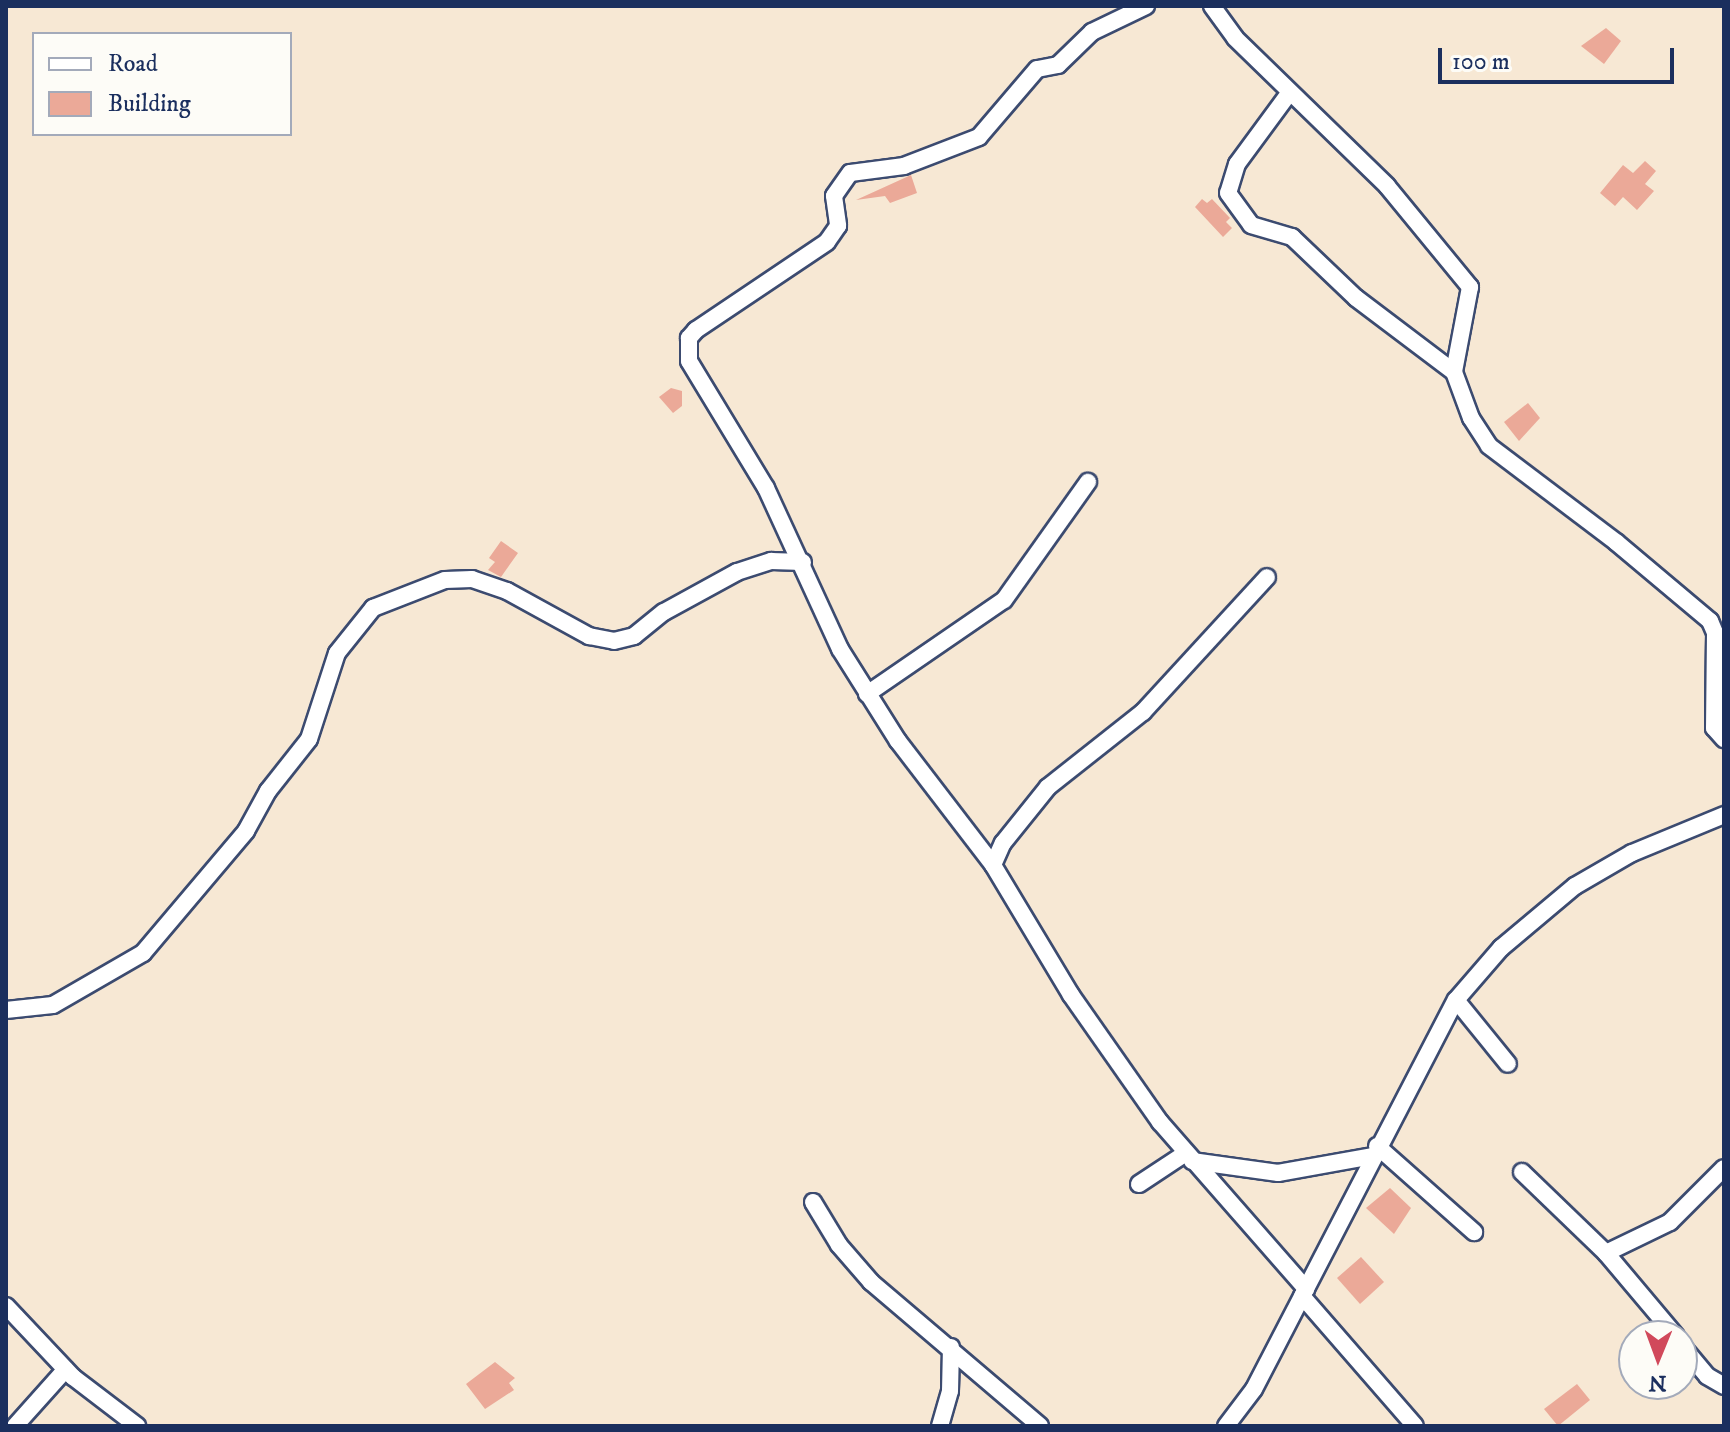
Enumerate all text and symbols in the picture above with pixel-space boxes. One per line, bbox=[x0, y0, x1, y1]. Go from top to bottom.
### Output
legend bbox=[32, 32, 292, 136]
scale bar bbox=[1442, 32, 1678, 82]
text: 100 m bbox=[1452, 47, 1510, 77]
text: Road bbox=[108, 49, 158, 79]
text: Building bbox=[108, 89, 191, 119]
north arrow bbox=[1618, 1320, 1698, 1400]
text: N bbox=[1648, 1369, 1667, 1396]

